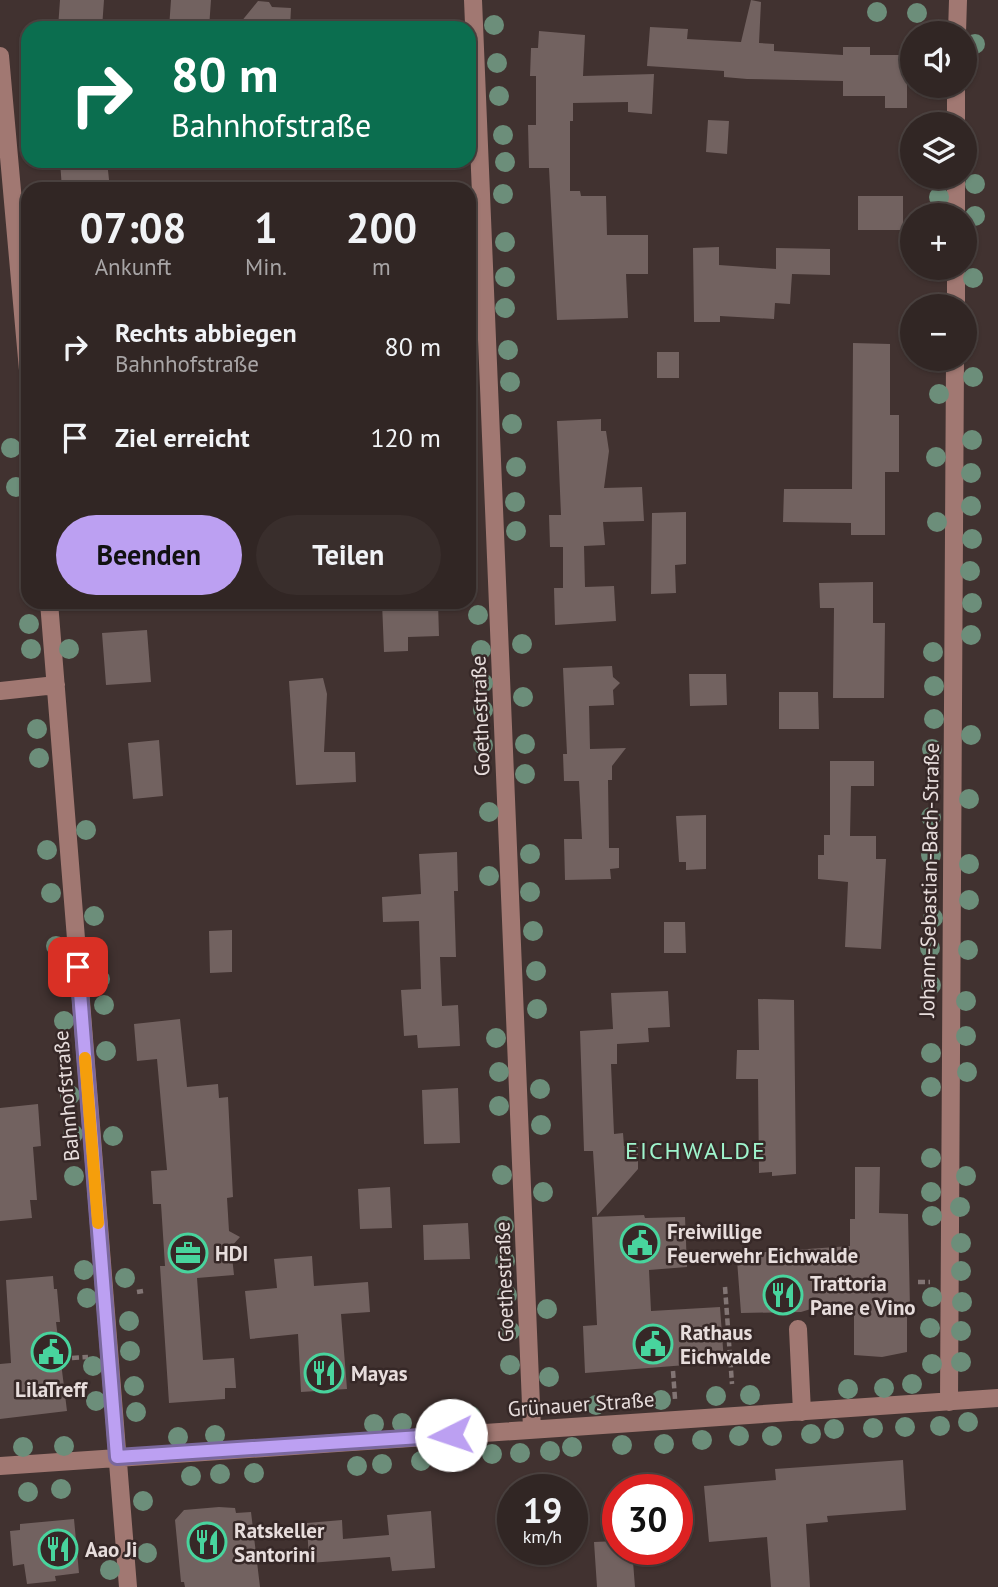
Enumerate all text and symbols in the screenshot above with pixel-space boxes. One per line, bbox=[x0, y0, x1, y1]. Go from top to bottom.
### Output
map controls bbox=[900, 21, 977, 371]
button: sound bbox=[900, 21, 977, 98]
text: 80 m bbox=[171, 42, 278, 106]
icon: right bbox=[56, 49, 147, 140]
text: Bahnhofstraße bbox=[171, 104, 371, 146]
button: layers bbox=[900, 112, 977, 189]
text: 07:08 bbox=[80, 200, 186, 255]
text: 1 bbox=[254, 200, 278, 255]
text: 200 bbox=[346, 200, 417, 255]
button: + bbox=[900, 203, 977, 280]
text: Ankunft bbox=[95, 252, 171, 281]
text: Min. bbox=[245, 252, 287, 281]
text: m bbox=[372, 252, 391, 281]
button: − bbox=[900, 294, 977, 371]
text: Rechts abbiegen bbox=[115, 316, 297, 349]
icon: right bbox=[56, 328, 94, 366]
text: 80 m bbox=[385, 330, 441, 363]
text: Bahnhofstraße bbox=[115, 349, 259, 378]
icon: arrive bbox=[56, 419, 94, 457]
text: Ziel erreicht bbox=[115, 421, 250, 454]
text: 120 m bbox=[370, 421, 441, 454]
button: Beenden bbox=[56, 515, 242, 595]
button: Teilen bbox=[256, 515, 441, 595]
street label: Goethestraße bbox=[464, 655, 496, 777]
street label: Johann-Sebastian-Bach-Straße bbox=[913, 743, 945, 1018]
pin bbox=[48, 937, 108, 997]
icon: arrive bbox=[59, 948, 97, 986]
street label: Bahnhofstraße bbox=[47, 1029, 85, 1163]
district label: EICHWALDE bbox=[625, 1135, 767, 1166]
place label: Freiwillige Feuerwehr Eichwalde bbox=[667, 1218, 858, 1269]
street label: Goethestraße bbox=[488, 1221, 520, 1343]
public building icon: Freiwillige Feuerwehr Eichwalde bbox=[619, 1222, 661, 1264]
office icon: HDI bbox=[167, 1232, 209, 1274]
place label: HDI bbox=[215, 1240, 248, 1267]
place label: Trattoria Pane e Vino bbox=[810, 1270, 916, 1321]
restaurant icon: Trattoria Pane e Vino bbox=[762, 1274, 804, 1316]
place label: Rathaus Eichwalde bbox=[680, 1319, 771, 1370]
public building icon: Rathaus Eichwalde bbox=[632, 1323, 674, 1365]
public building icon: LilaTreff bbox=[30, 1331, 72, 1373]
restaurant icon: Mayas bbox=[303, 1352, 345, 1394]
place label: Mayas bbox=[351, 1360, 408, 1387]
place label: LilaTreff bbox=[15, 1376, 88, 1403]
street label: Grünauer Straße bbox=[507, 1385, 655, 1423]
position arrow bbox=[414, 1398, 488, 1472]
speed limit sign: 30 bbox=[602, 1474, 693, 1565]
text: 19 bbox=[523, 1487, 562, 1533]
place label: Ratskeller Santorini bbox=[234, 1517, 325, 1568]
restaurant icon: Ratskeller Santorini bbox=[186, 1521, 228, 1563]
text: km/h bbox=[523, 1525, 562, 1548]
restaurant icon: Aao Ji bbox=[37, 1528, 79, 1570]
place label: Aao Ji bbox=[85, 1536, 137, 1563]

